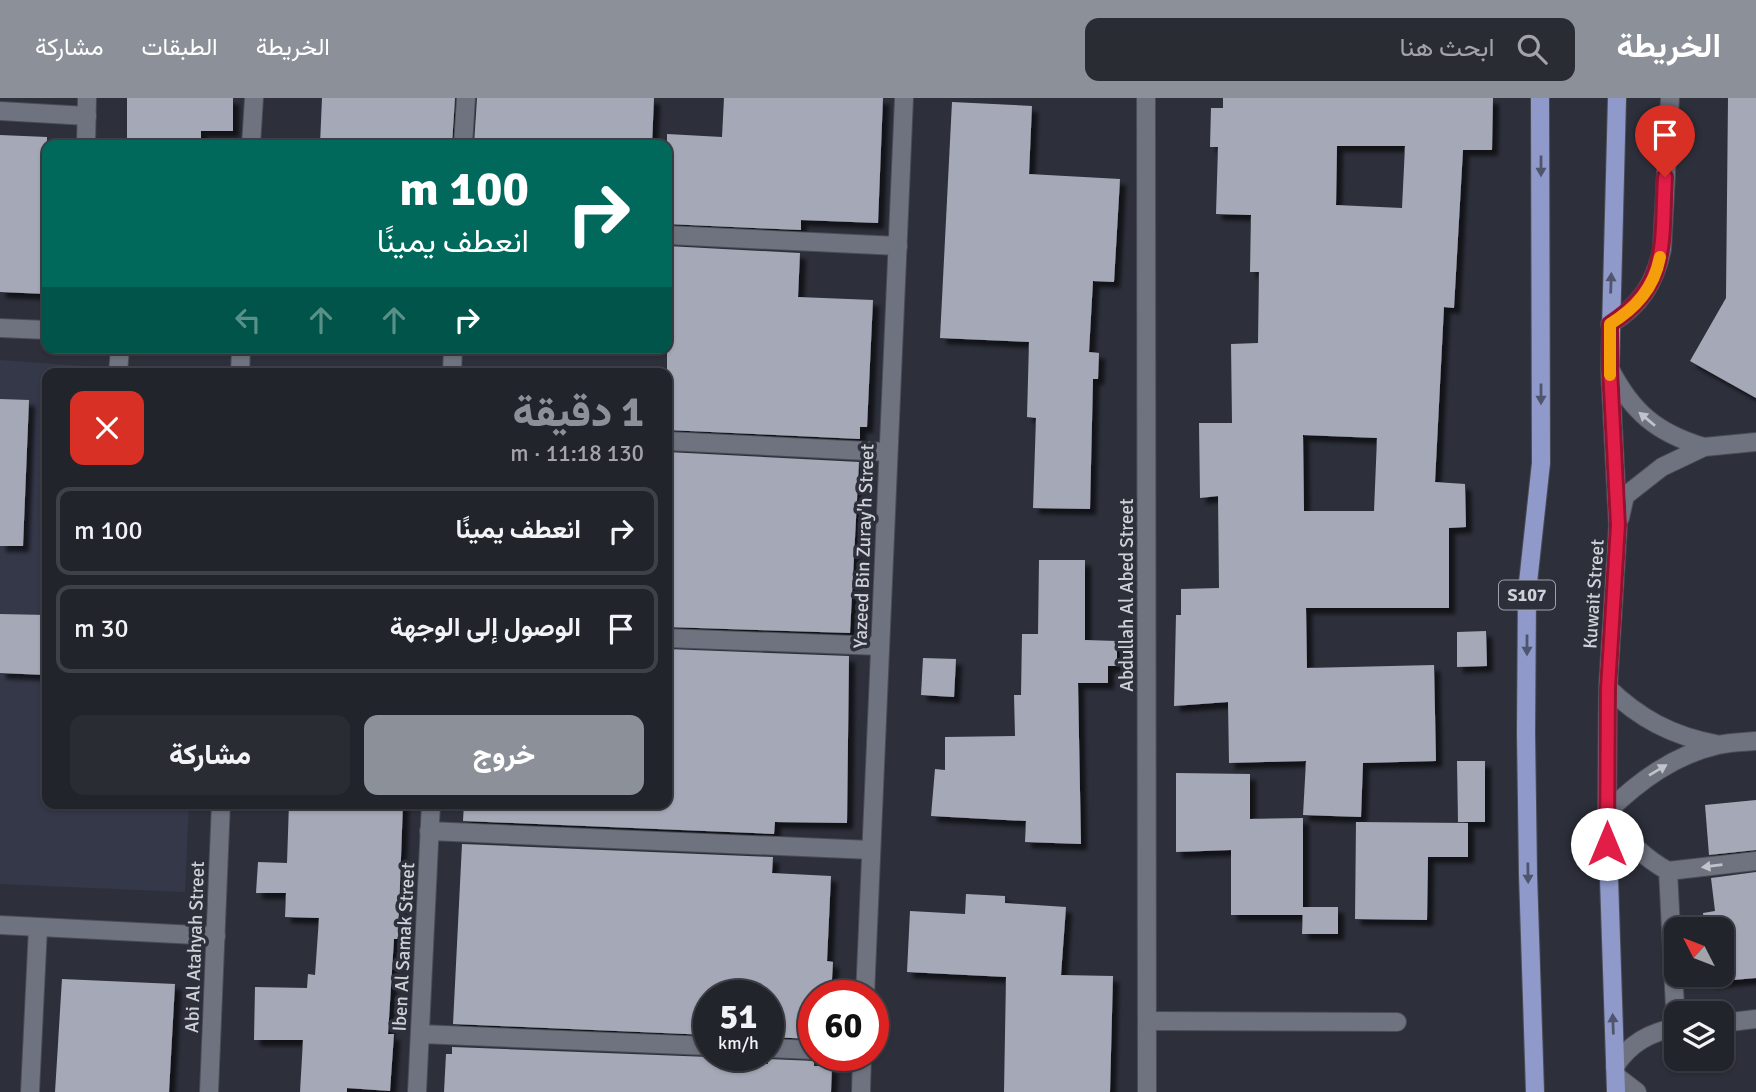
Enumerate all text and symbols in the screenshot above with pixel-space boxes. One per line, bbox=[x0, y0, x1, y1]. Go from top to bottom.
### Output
search box bbox=[1085, 18, 1575, 81]
text: الخريطة bbox=[1617, 26, 1721, 67]
icon: search bbox=[1513, 30, 1551, 68]
text: مشاركة bbox=[35, 32, 103, 62]
text: الطبقات bbox=[141, 32, 218, 62]
text: الخريطة bbox=[256, 32, 330, 62]
text: ابحث هنا bbox=[1400, 32, 1495, 64]
pin bbox=[1635, 105, 1695, 177]
icon: arrive bbox=[1646, 116, 1684, 154]
one-way arrow bbox=[1535, 155, 1547, 177]
text: 100 m bbox=[399, 159, 529, 219]
icon: right bbox=[553, 168, 644, 259]
text: انعطف يمينًا bbox=[377, 222, 529, 261]
one-way arrow bbox=[1606, 271, 1617, 293]
icon: left bbox=[229, 301, 267, 339]
icon: ahead bbox=[302, 301, 340, 339]
icon: ahead bbox=[375, 301, 413, 339]
icon: right bbox=[448, 301, 486, 339]
one-way arrow bbox=[1535, 383, 1547, 405]
text: 1 دقيقة bbox=[513, 387, 644, 438]
button: close bbox=[70, 391, 144, 465]
one-way arrow bbox=[1639, 412, 1656, 427]
text: 130 m · 11:18 bbox=[510, 439, 644, 468]
street label: Yazeed Bin Zuray'h Street bbox=[848, 443, 880, 649]
street label: Abdullah Al Abed Street bbox=[1115, 498, 1139, 692]
icon: right bbox=[602, 512, 640, 550]
text: انعطف يمينًا bbox=[455, 514, 581, 546]
text: 100 m bbox=[74, 515, 143, 547]
street label: Kuwait Street bbox=[1578, 538, 1610, 650]
road number: S107 bbox=[1499, 580, 1555, 610]
icon: arrive bbox=[602, 610, 640, 648]
text: الوصول إلى الوجهة bbox=[390, 612, 581, 644]
text: 30 m bbox=[74, 613, 129, 645]
one-way arrow bbox=[1521, 634, 1533, 656]
button: مشاركة bbox=[70, 715, 350, 795]
button: خروج bbox=[364, 715, 644, 795]
one-way arrow bbox=[1649, 764, 1668, 777]
position arrow bbox=[1570, 807, 1644, 881]
street label: Abi Al Atahyah Street bbox=[180, 860, 210, 1033]
one-way arrow bbox=[1701, 861, 1723, 872]
street label: Iben Al Samak Street bbox=[388, 862, 420, 1032]
one-way arrow bbox=[1522, 862, 1534, 884]
north arrow bbox=[1664, 917, 1734, 987]
map controls bbox=[1664, 917, 1734, 1071]
speed limit sign: 60 bbox=[798, 980, 889, 1071]
text: 51 bbox=[720, 995, 757, 1038]
button: layers bbox=[1664, 1001, 1734, 1071]
one-way arrow bbox=[1608, 1013, 1619, 1035]
text: km/h bbox=[718, 1032, 759, 1054]

